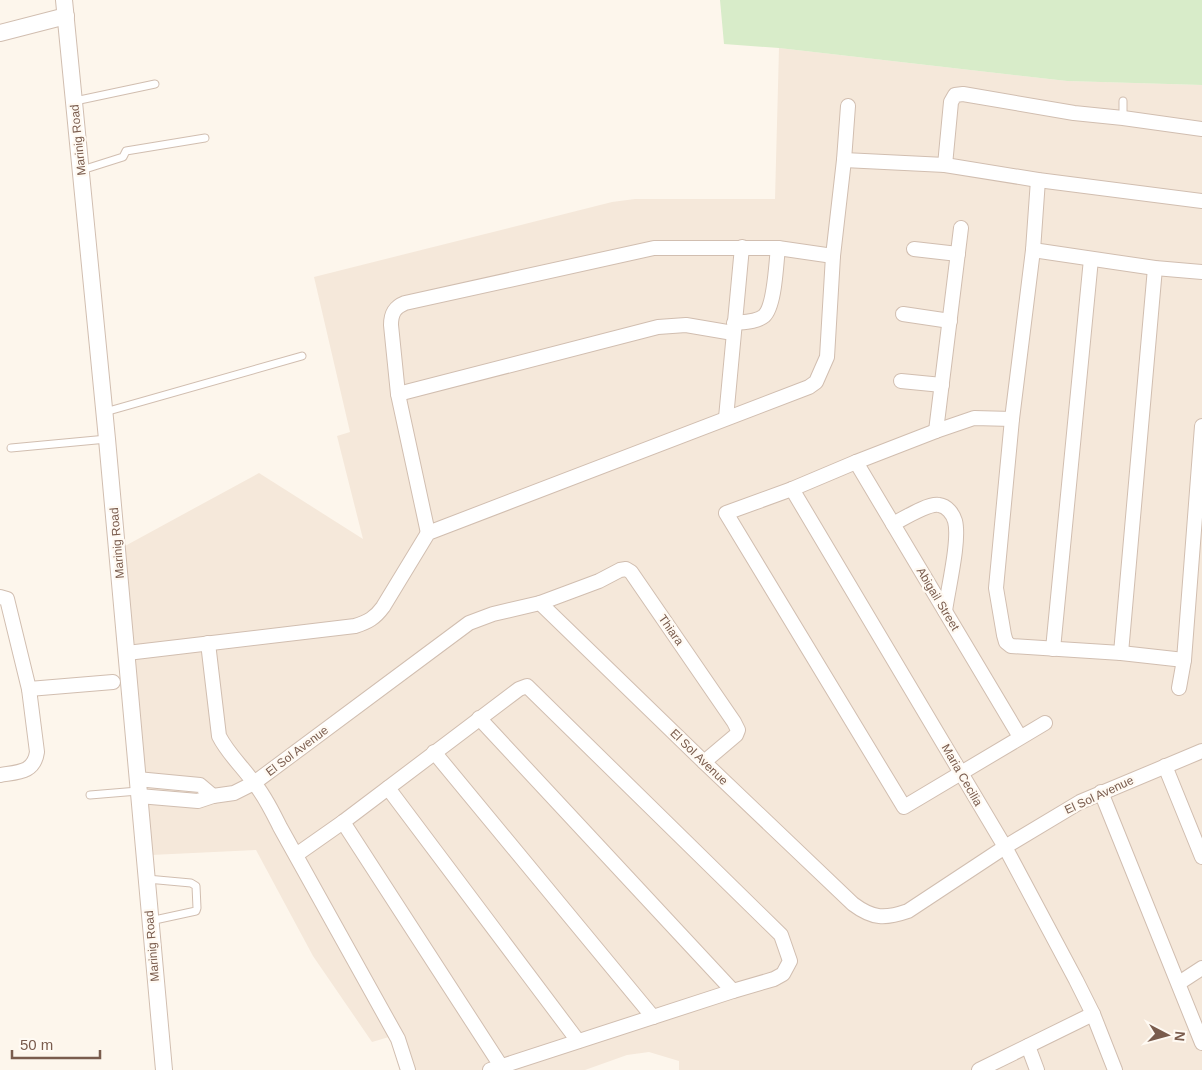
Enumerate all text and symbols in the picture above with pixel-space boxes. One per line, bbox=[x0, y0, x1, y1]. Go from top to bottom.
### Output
street label: Marinig Road bbox=[67, 104, 89, 176]
street label: Marinig Road bbox=[107, 507, 127, 579]
street label: Abigail Street bbox=[914, 565, 963, 634]
street label: Thiara bbox=[656, 612, 687, 648]
street label: El Sol Avenue bbox=[263, 723, 331, 779]
street label: El Sol Avenue bbox=[667, 726, 731, 788]
street label: Maria Cecilia bbox=[939, 741, 986, 809]
street label: El Sol Avenue bbox=[1062, 773, 1136, 817]
street label: Marinig Road bbox=[142, 910, 162, 982]
north arrow bbox=[1142, 1010, 1192, 1060]
scale bar bbox=[12, 1028, 100, 1060]
text: N bbox=[1171, 1030, 1188, 1042]
text: 50 m bbox=[20, 1036, 53, 1053]

